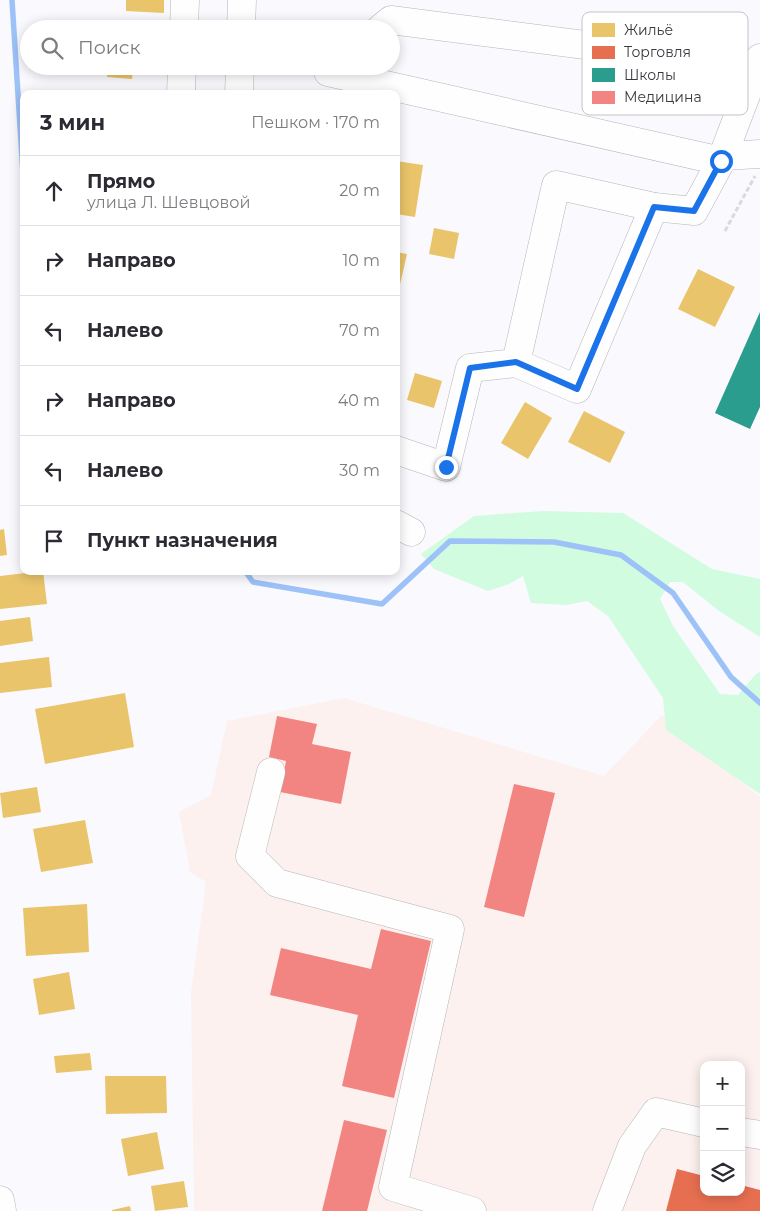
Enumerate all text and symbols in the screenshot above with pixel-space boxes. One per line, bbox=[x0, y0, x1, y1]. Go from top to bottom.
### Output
legend bbox=[582, 12, 748, 115]
search box bbox=[20, 20, 400, 75]
text: Жильё bbox=[624, 21, 673, 39]
icon: search bbox=[38, 34, 66, 62]
text: Поиск bbox=[78, 36, 141, 59]
text: Торговля bbox=[624, 43, 691, 61]
text: Школы bbox=[624, 66, 676, 84]
text: Медицина bbox=[624, 88, 702, 106]
text: 3 мин bbox=[40, 110, 105, 135]
text: Пешком · 170 m bbox=[251, 113, 380, 132]
route start bbox=[710, 150, 733, 173]
text: Прямо bbox=[87, 170, 155, 193]
icon: ahead bbox=[40, 177, 68, 205]
text: 20 m bbox=[339, 181, 380, 200]
text: улица Л. Шевцовой bbox=[87, 193, 250, 212]
icon: right bbox=[40, 247, 68, 275]
text: Направо bbox=[87, 249, 176, 272]
text: 10 m bbox=[342, 251, 380, 270]
icon: left bbox=[40, 317, 68, 345]
text: Налево bbox=[87, 319, 163, 342]
text: 70 m bbox=[339, 321, 380, 340]
icon: right bbox=[40, 387, 68, 415]
text: Направо bbox=[87, 389, 176, 412]
text: 40 m bbox=[338, 391, 380, 410]
route end bbox=[435, 456, 458, 479]
icon: left bbox=[40, 457, 68, 485]
text: Налево bbox=[87, 459, 163, 482]
text: 30 m bbox=[339, 461, 380, 480]
icon: arrive bbox=[40, 527, 68, 555]
text: Пункт назначения bbox=[87, 529, 278, 552]
map controls bbox=[700, 1061, 745, 1196]
button: + bbox=[700, 1061, 745, 1106]
button: − bbox=[700, 1106, 745, 1151]
button: layers bbox=[700, 1151, 745, 1196]

